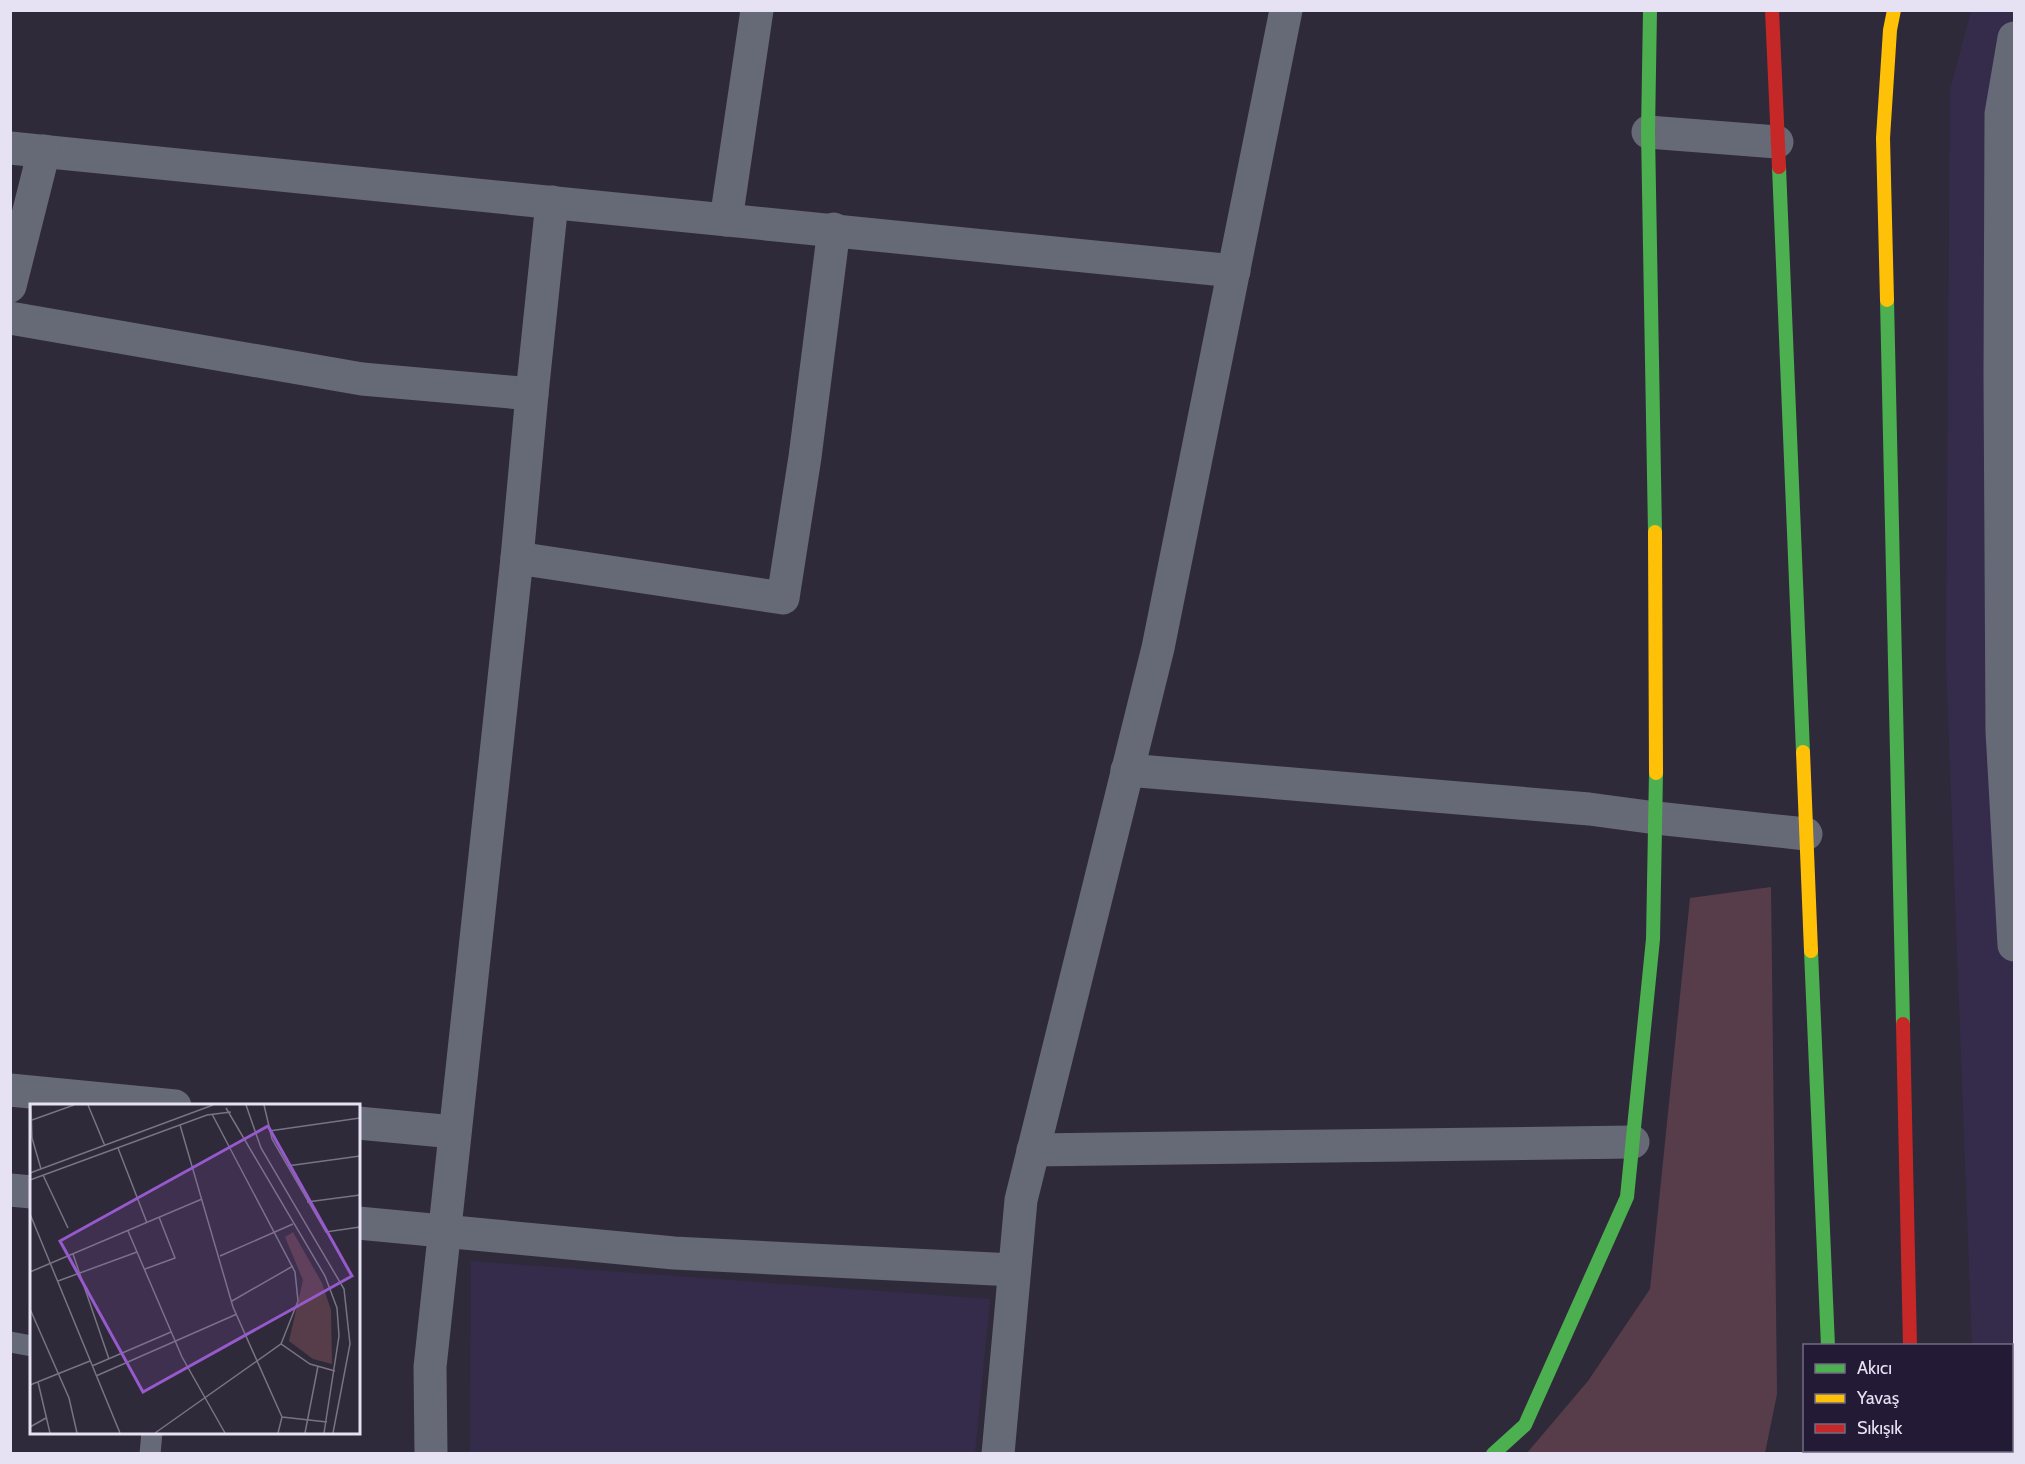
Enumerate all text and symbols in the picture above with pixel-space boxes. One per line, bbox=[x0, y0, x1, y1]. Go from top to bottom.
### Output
inset map bbox=[30, 1104, 360, 1434]
legend bbox=[1803, 1344, 2013, 1452]
text: Akıcı bbox=[1857, 1357, 1892, 1379]
text: Yavaş bbox=[1856, 1387, 1899, 1409]
text: Sıkışık bbox=[1857, 1417, 1903, 1439]

